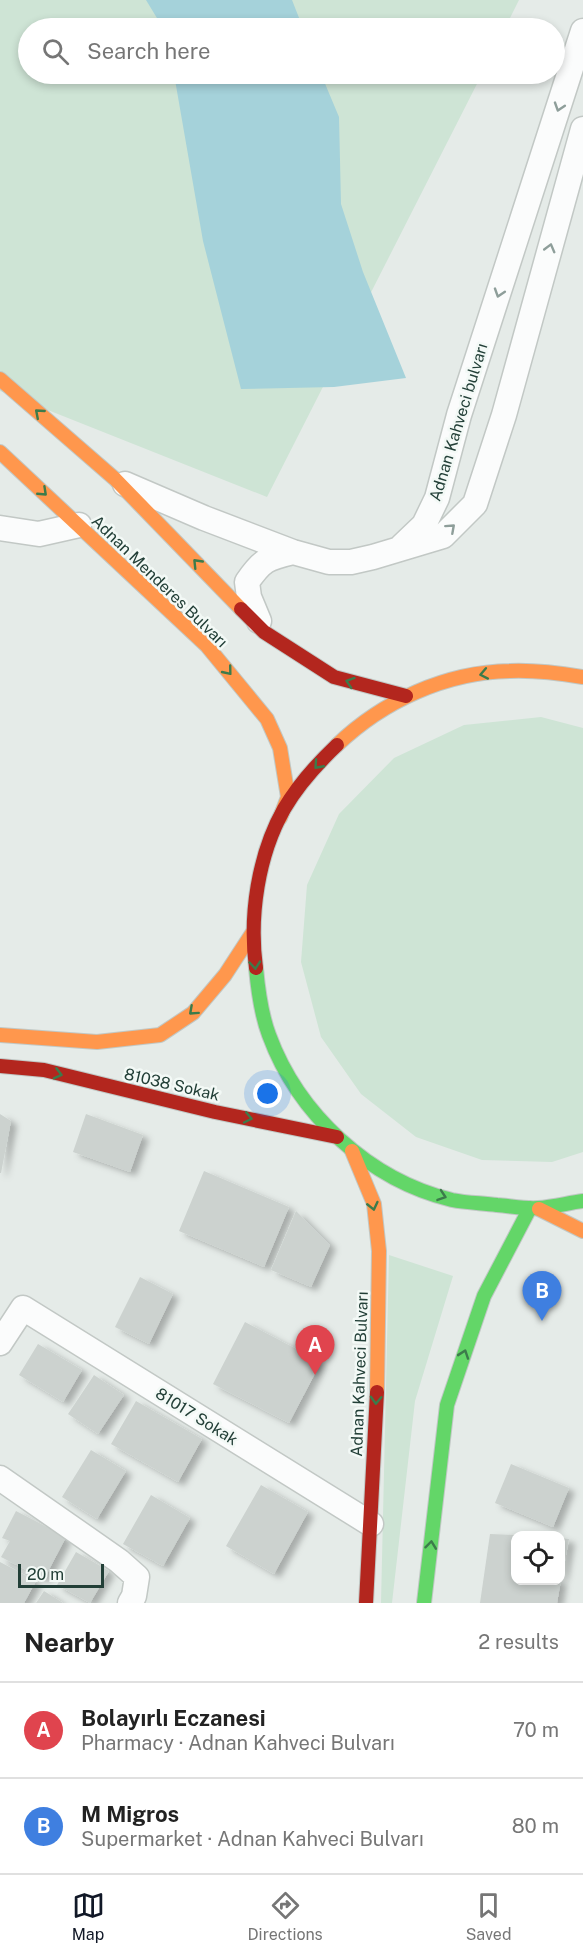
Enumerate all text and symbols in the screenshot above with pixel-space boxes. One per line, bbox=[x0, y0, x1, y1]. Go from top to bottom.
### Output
search box bbox=[18, 18, 565, 84]
icon: search bbox=[39, 35, 72, 68]
text: Search here bbox=[87, 38, 211, 64]
one-way arrow bbox=[553, 101, 566, 112]
one-way arrow bbox=[543, 243, 555, 254]
one-way arrow bbox=[494, 287, 506, 298]
street label: Adnan Kahveci bulvarı bbox=[425, 341, 492, 503]
one-way arrow bbox=[36, 409, 46, 420]
one-way arrow bbox=[36, 485, 47, 496]
street label: Adnan Menderes Bulvarı bbox=[88, 511, 232, 651]
one-way arrow bbox=[445, 524, 455, 535]
one-way arrow bbox=[194, 560, 205, 571]
one-way arrow bbox=[221, 664, 232, 675]
one-way arrow bbox=[480, 667, 490, 680]
one-way arrow bbox=[345, 676, 356, 689]
one-way arrow bbox=[314, 759, 325, 769]
one-way arrow bbox=[248, 961, 261, 970]
one-way arrow bbox=[189, 1004, 199, 1015]
street label: 81038 Sokak bbox=[122, 1064, 221, 1105]
one-way arrow bbox=[53, 1066, 63, 1079]
your location bbox=[253, 1079, 282, 1108]
one-way arrow bbox=[242, 1111, 252, 1124]
one-way arrow bbox=[436, 1189, 447, 1201]
one-way arrow bbox=[365, 1200, 378, 1210]
pin: B bbox=[522, 1272, 562, 1321]
street label: Adnan Kahveci Bulvarı bbox=[347, 1291, 372, 1457]
pin: A bbox=[296, 1326, 334, 1375]
one-way arrow bbox=[457, 1349, 469, 1360]
street label: 81017 Sokak bbox=[152, 1384, 241, 1449]
one-way arrow bbox=[369, 1396, 382, 1405]
map controls bbox=[511, 1531, 565, 1585]
button: locate bbox=[511, 1531, 565, 1585]
one-way arrow bbox=[424, 1540, 437, 1549]
scale bar bbox=[18, 1561, 104, 1588]
text: 20 m bbox=[27, 1565, 64, 1584]
text: Nearby bbox=[24, 1627, 114, 1658]
text: 2 results bbox=[478, 1630, 559, 1654]
text: Bolayırlı Eczanesi bbox=[81, 1705, 266, 1731]
text: A bbox=[36, 1718, 51, 1742]
text: 70 m bbox=[513, 1718, 559, 1742]
text: Pharmacy · Adnan Kahveci Bulvarı bbox=[81, 1731, 395, 1755]
text: M Migros bbox=[81, 1801, 179, 1827]
text: B bbox=[37, 1814, 50, 1838]
text: 80 m bbox=[512, 1814, 559, 1838]
text: Supermarket · Adnan Kahveci Bulvarı bbox=[81, 1827, 424, 1851]
tab: Map bbox=[72, 1889, 105, 1944]
tab: Directions bbox=[248, 1889, 323, 1944]
tab: Saved bbox=[466, 1889, 511, 1944]

